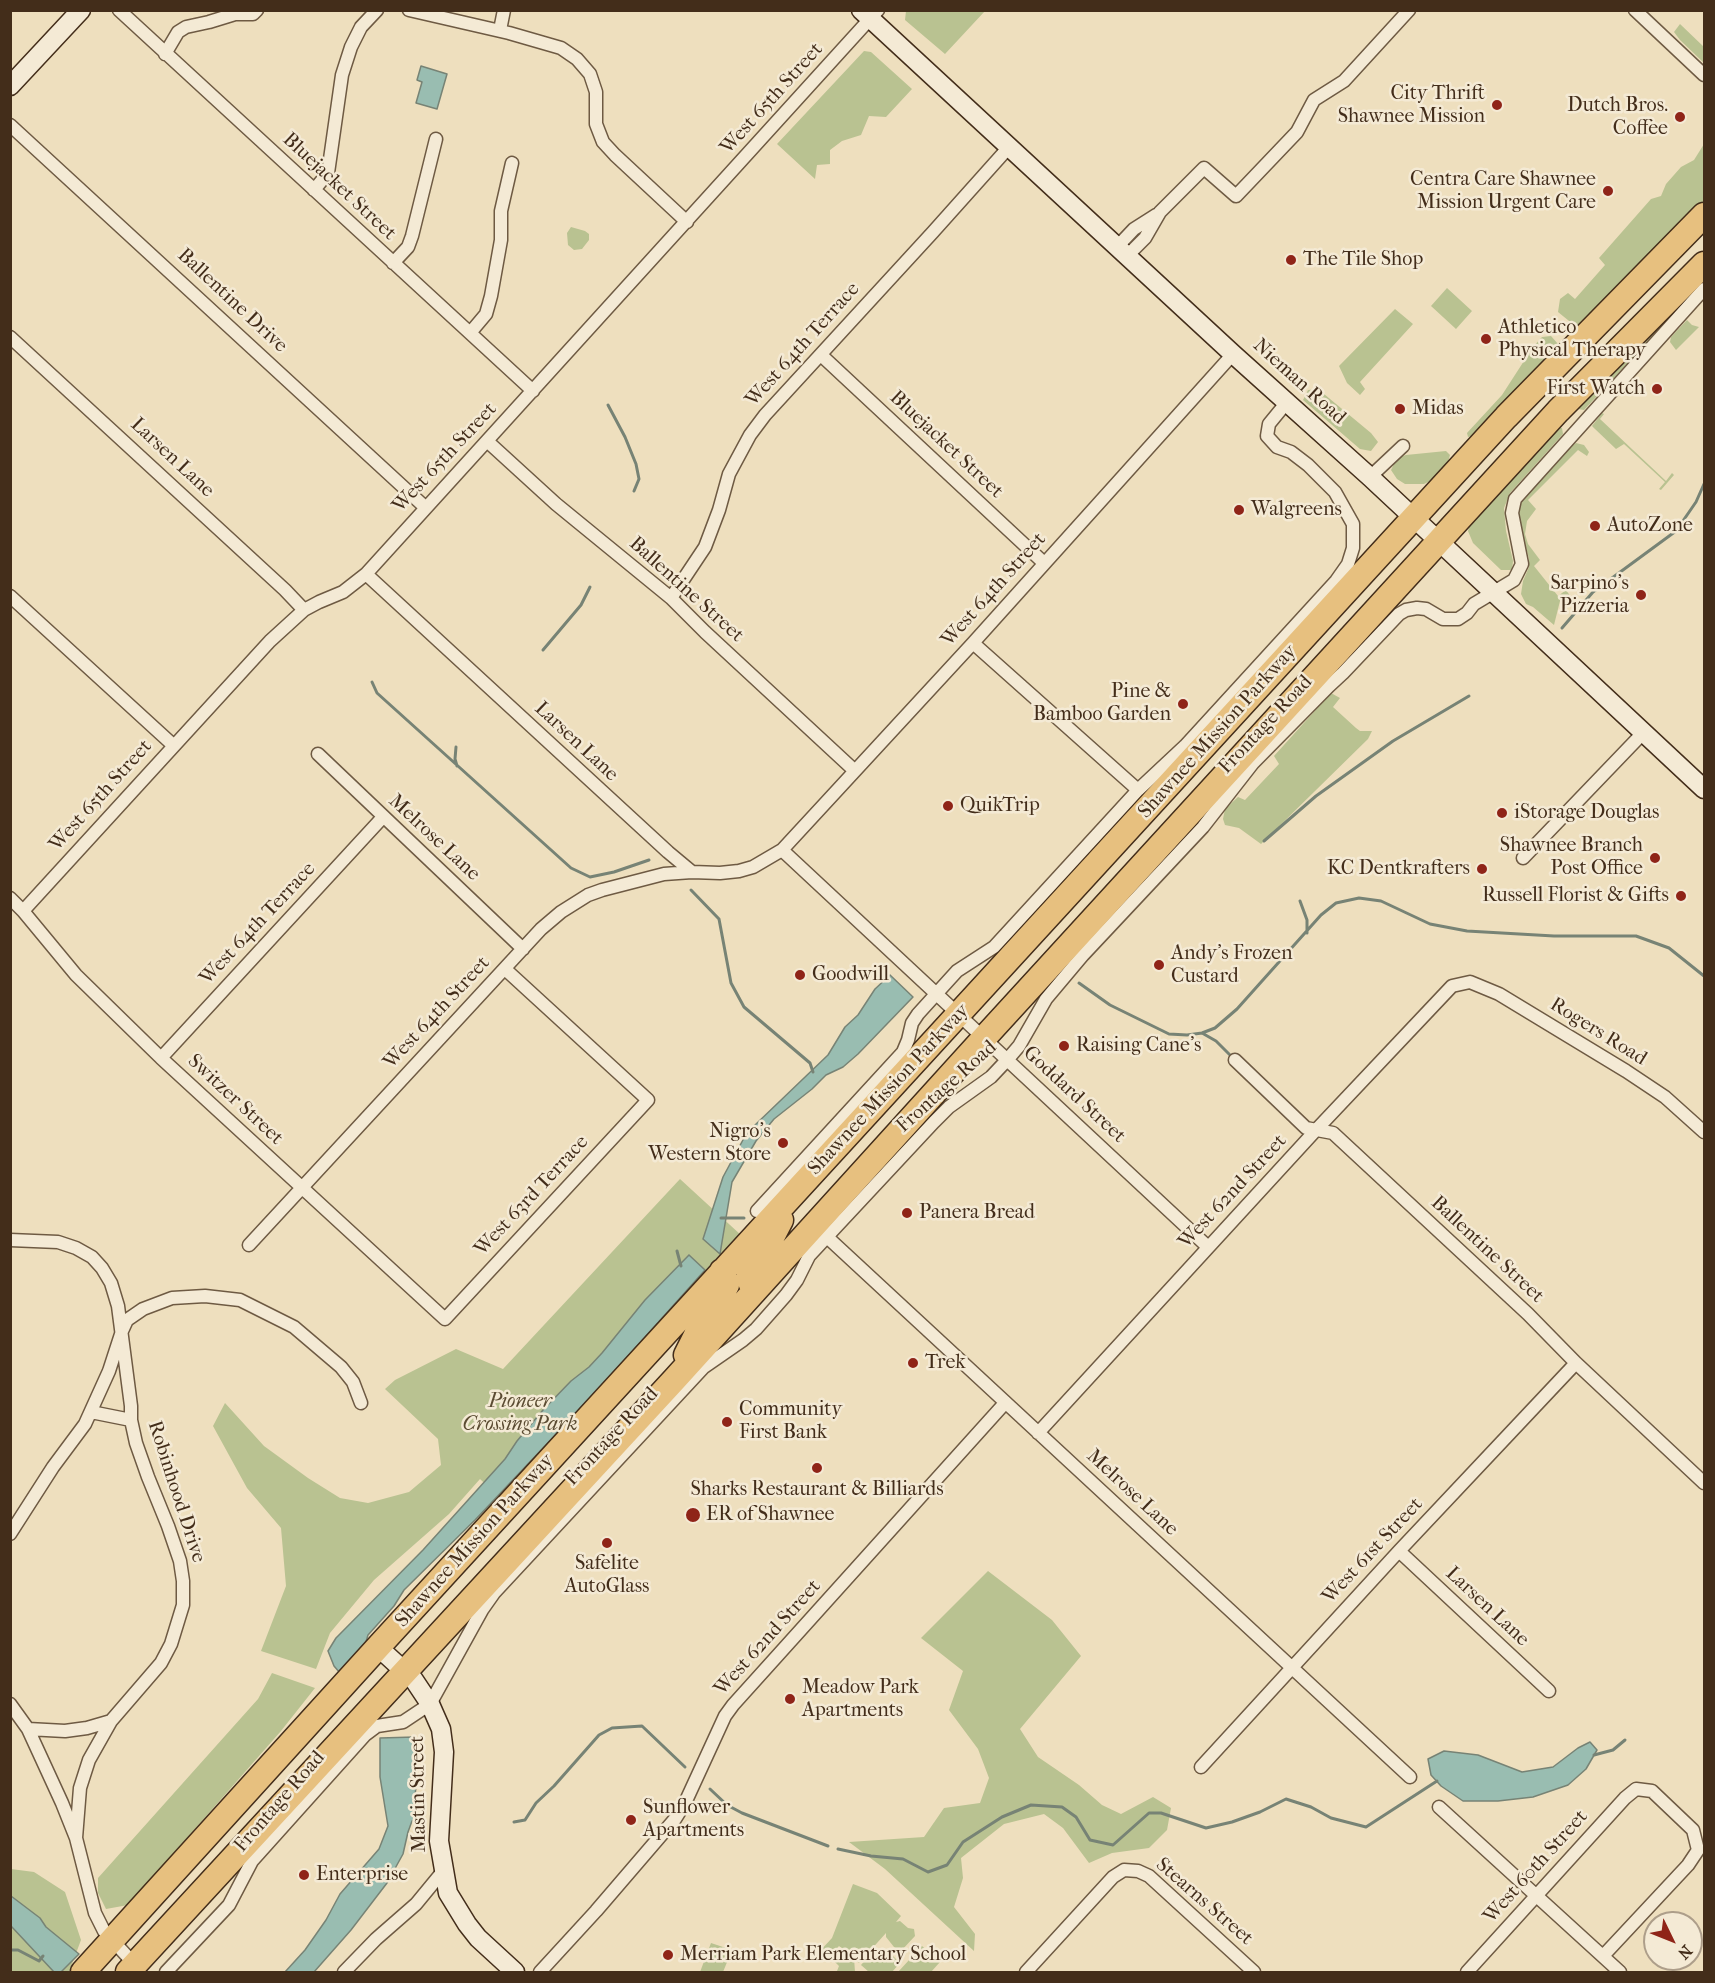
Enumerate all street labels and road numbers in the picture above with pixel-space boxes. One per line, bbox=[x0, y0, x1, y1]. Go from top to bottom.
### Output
street label: West 65th Street bbox=[716, 38, 828, 160]
street label: Bluejacket Street bbox=[277, 128, 401, 246]
street label: Ballentine Drive bbox=[172, 244, 292, 358]
street label: West 64th Terrace bbox=[741, 278, 865, 412]
street label: Nieman Road bbox=[1248, 334, 1350, 430]
street label: Bluejacket Street bbox=[884, 386, 1008, 504]
street label: West 65th Street bbox=[388, 398, 502, 518]
street label: Larsen Lane bbox=[125, 413, 219, 503]
street label: West 64th Street bbox=[937, 528, 1051, 652]
street label: Ballentine Street bbox=[624, 532, 748, 648]
street label: Shawnee Mission Parkway bbox=[1134, 640, 1302, 824]
street label: Frontage Road bbox=[1214, 671, 1318, 779]
street label: Larsen Lane bbox=[529, 697, 623, 787]
street label: West 65th Street bbox=[45, 735, 157, 857]
street label: Melrose Lane bbox=[383, 790, 485, 886]
street label: West 64th Terrace bbox=[195, 858, 321, 990]
street label: West 64th Street bbox=[379, 952, 495, 1074]
street label: Rogers Road bbox=[1545, 993, 1651, 1071]
street label: Shawnee Mission Parkway bbox=[803, 999, 975, 1181]
street label: Frontage Road bbox=[892, 1036, 1002, 1138]
street label: Goddard Street bbox=[1018, 1041, 1130, 1149]
street label: Switzer Street bbox=[182, 1050, 288, 1150]
street label: West 62nd Street bbox=[1174, 1130, 1292, 1254]
street label: West 63rd Terrace bbox=[470, 1131, 594, 1261]
street label: Ballentine Street bbox=[1425, 1191, 1549, 1309]
street label: Frontage Road bbox=[560, 1383, 664, 1491]
street label: Robinhood Drive bbox=[142, 1418, 210, 1566]
street label: Melrose Lane bbox=[1081, 1445, 1183, 1541]
street label: Shawnee Mission Parkway bbox=[391, 1449, 559, 1633]
street label: West 61st Street bbox=[1318, 1493, 1428, 1609]
street label: Larsen Lane bbox=[1440, 1562, 1534, 1652]
street label: West 62nd Street bbox=[710, 1575, 826, 1701]
street label: Mastin Street bbox=[406, 1735, 432, 1853]
street label: Frontage Road bbox=[229, 1746, 331, 1858]
street label: West 60th Street bbox=[1479, 1805, 1593, 1929]
street label: Stearns Street bbox=[1150, 1853, 1258, 1951]

